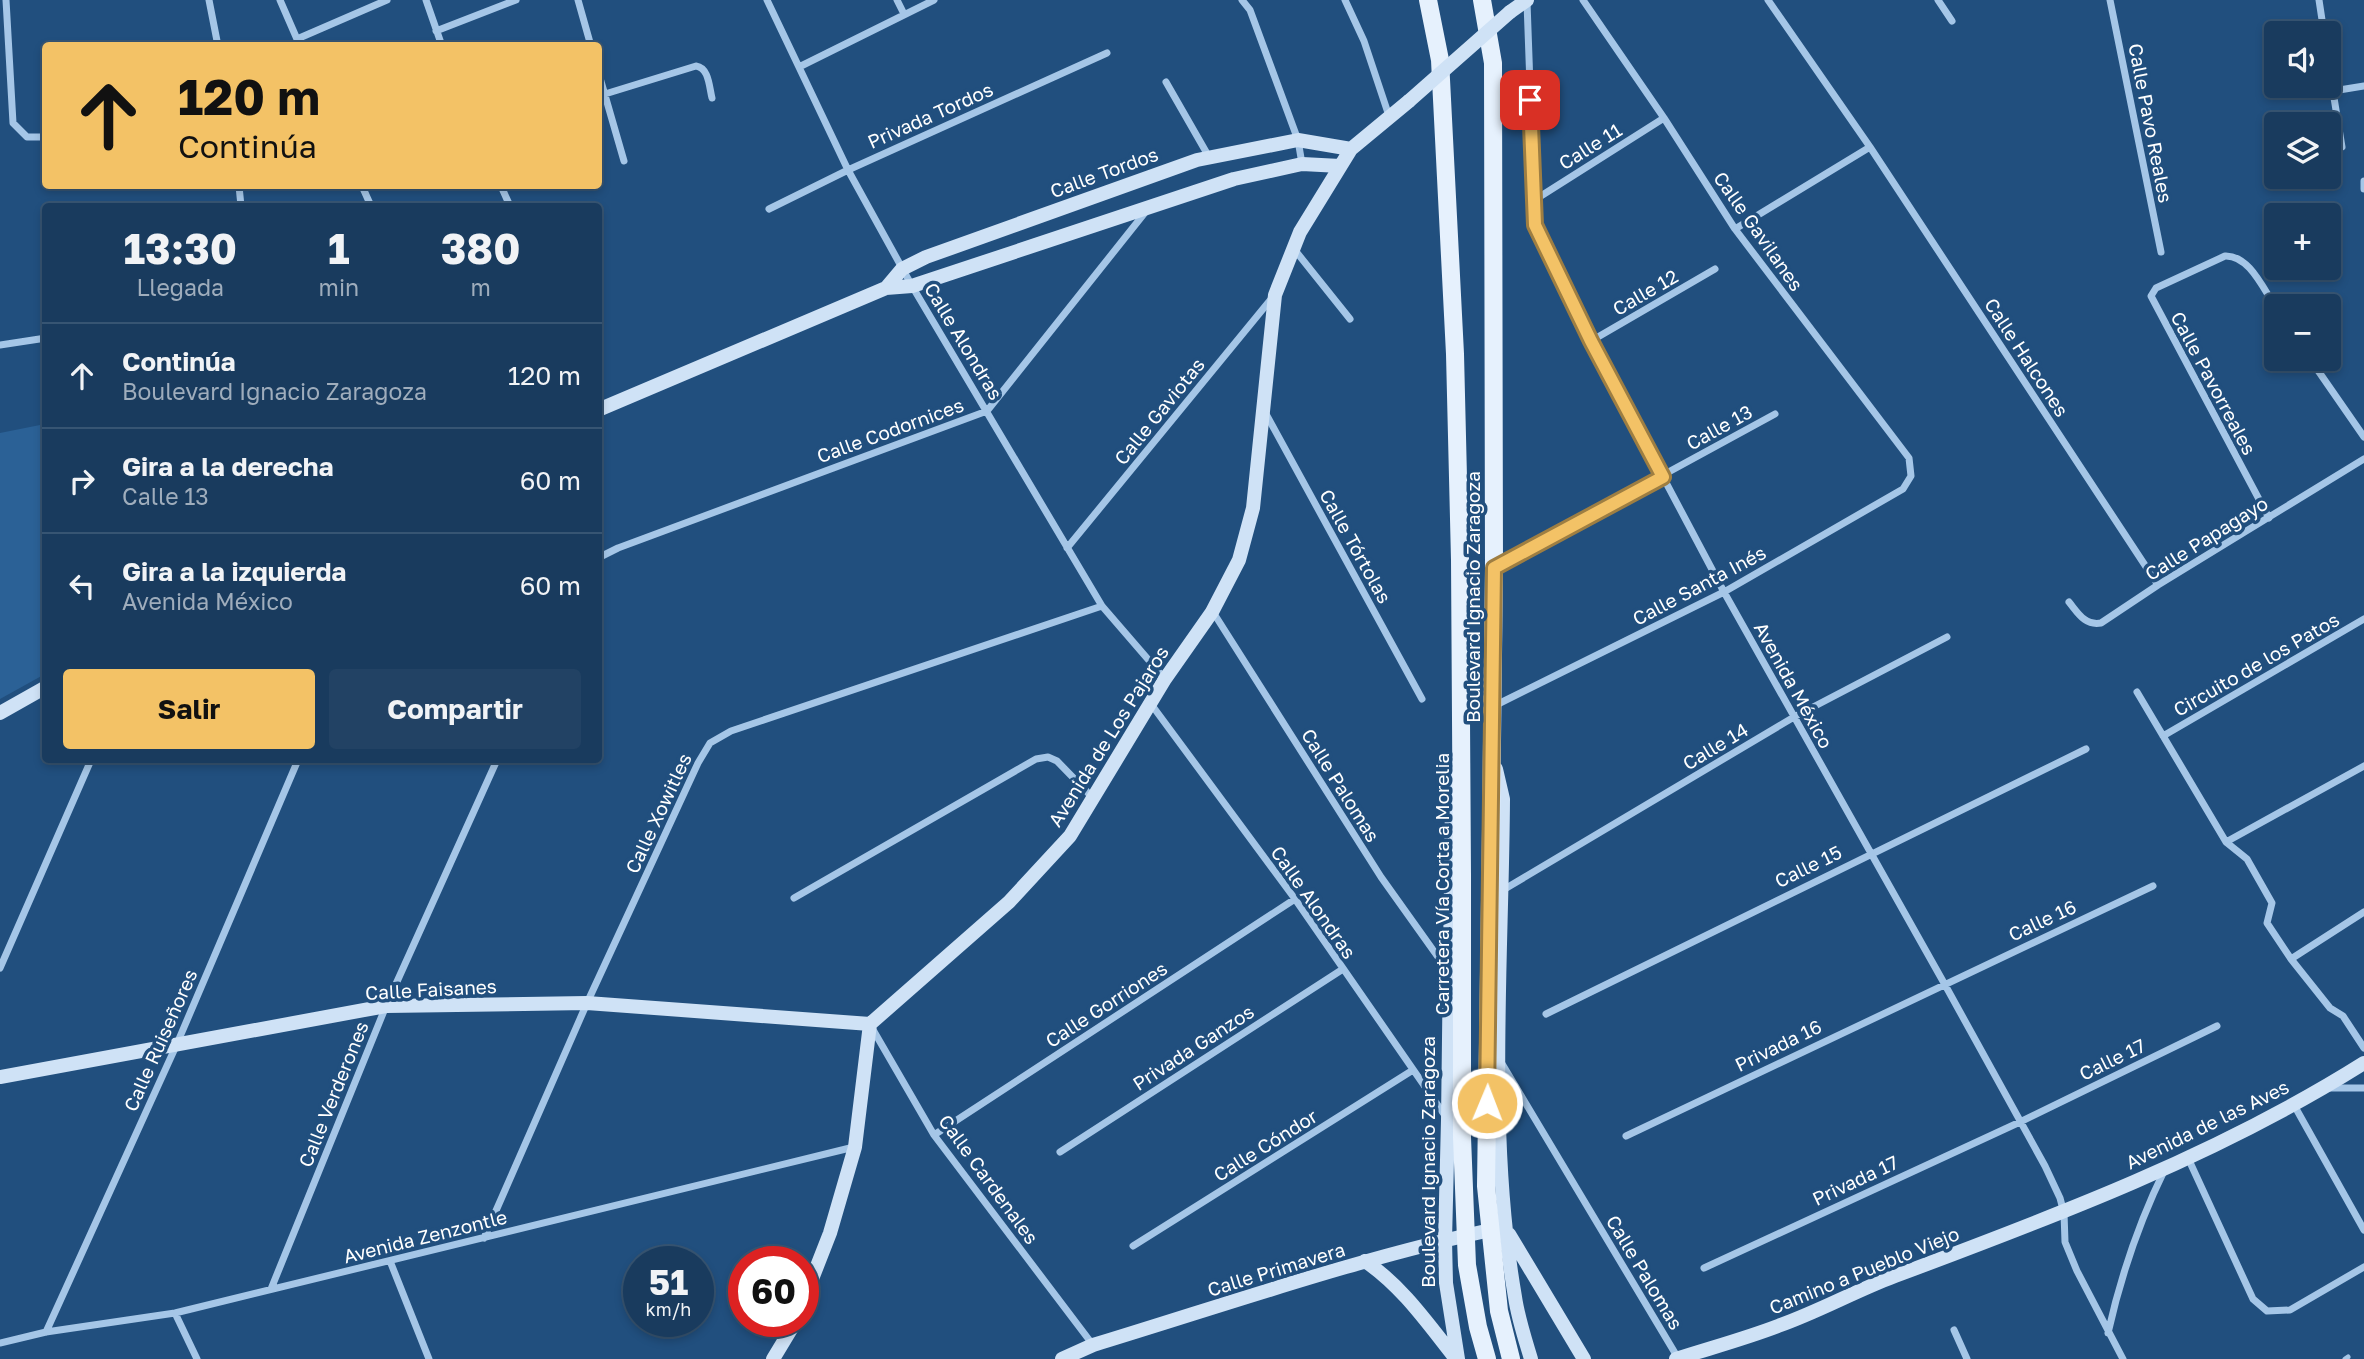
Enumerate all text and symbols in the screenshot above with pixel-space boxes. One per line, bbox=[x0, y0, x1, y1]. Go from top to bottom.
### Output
map controls bbox=[2264, 21, 2341, 371]
button: sound bbox=[2264, 21, 2341, 98]
street label: Calle Pavo Reales bbox=[2124, 41, 2178, 205]
text: 120 m bbox=[178, 67, 320, 126]
icon: ahead bbox=[63, 70, 154, 161]
pin bbox=[1500, 70, 1560, 130]
street label: Privada Tordos bbox=[864, 77, 996, 153]
icon: arrive bbox=[1511, 81, 1549, 119]
button: layers bbox=[2264, 112, 2341, 189]
street label: Calle 11 bbox=[1554, 118, 1626, 174]
text: Continúa bbox=[178, 127, 317, 165]
street label: Calle Tordos bbox=[1047, 142, 1161, 202]
street label: Calle Gavilanes bbox=[1709, 167, 1809, 295]
button: + bbox=[2264, 203, 2341, 280]
text: 13:30 bbox=[123, 223, 237, 273]
text: 1 bbox=[328, 223, 350, 273]
text: 380 bbox=[441, 223, 521, 273]
street label: Calle 12 bbox=[1608, 264, 1682, 320]
text: Llegada bbox=[136, 273, 224, 301]
text: min bbox=[319, 273, 359, 301]
text: m bbox=[470, 273, 491, 301]
street label: Calle Alondras bbox=[920, 278, 1008, 404]
street label: Calle Halcones bbox=[1980, 293, 2074, 421]
button: − bbox=[2264, 294, 2341, 371]
street label: Calle Pavorreales bbox=[2167, 307, 2261, 459]
text: Continúa bbox=[122, 346, 236, 377]
street label: Calle Gaviotas bbox=[1109, 353, 1209, 469]
icon: ahead bbox=[63, 357, 101, 395]
text: 120 m bbox=[508, 360, 581, 391]
text: Boulevard Ignacio Zaragoza bbox=[122, 377, 427, 405]
street label: Calle Codornices bbox=[814, 393, 966, 467]
street label: Calle 13 bbox=[1682, 400, 1756, 454]
text: Gira a la derecha bbox=[122, 451, 334, 482]
icon: right bbox=[63, 462, 101, 500]
text: 60 m bbox=[520, 465, 581, 496]
street label: Boulevard Ignacio Zaragoza bbox=[1461, 471, 1484, 723]
text: Calle 13 bbox=[122, 482, 209, 510]
street label: Calle Tórtolas bbox=[1315, 485, 1397, 607]
street label: Calle Papagayo bbox=[2140, 491, 2272, 585]
street label: Calle Santa Inés bbox=[1628, 540, 1770, 630]
text: Gira a la izquierda bbox=[122, 556, 346, 587]
icon: left bbox=[63, 567, 101, 605]
text: 60 m bbox=[520, 570, 581, 601]
text: Avenida México bbox=[122, 587, 293, 615]
street label: Circuito de los Patos bbox=[2169, 607, 2343, 721]
street label: Avenida México bbox=[1750, 618, 1838, 752]
street label: Avenida de Los Pajaros bbox=[1043, 641, 1173, 831]
button: Salir bbox=[63, 669, 315, 749]
button: Compartir bbox=[329, 669, 581, 749]
street label: Calle 14 bbox=[1678, 718, 1752, 774]
street label: Calle Palomas bbox=[1297, 724, 1385, 846]
street label: Calle Xowitles bbox=[620, 749, 696, 877]
street label: Carretera Vía Corta a Morelia bbox=[1430, 753, 1453, 1015]
street label: Calle 15 bbox=[1771, 840, 1845, 892]
street label: Calle Alondras bbox=[1267, 841, 1361, 963]
street label: Calle 16 bbox=[2004, 894, 2080, 946]
street label: Calle Gorriones bbox=[1041, 956, 1171, 1052]
street label: Calle Ruiseñores bbox=[118, 965, 202, 1115]
street label: Calle Faisanes bbox=[365, 974, 497, 1004]
street label: Privada Ganzos bbox=[1128, 999, 1258, 1095]
street label: Privada 16 bbox=[1731, 1014, 1825, 1076]
street label: Calle Verderones bbox=[293, 1018, 373, 1170]
street label: Calle 17 bbox=[2075, 1033, 2149, 1085]
street label: Boulevard Ignacio Zaragoza bbox=[1416, 1036, 1439, 1288]
position arrow bbox=[1450, 1066, 1524, 1140]
street label: Avenida de las Aves bbox=[2122, 1074, 2292, 1174]
street label: Calle Cóndor bbox=[1209, 1104, 1322, 1186]
street label: Calle Cardenales bbox=[934, 1110, 1044, 1248]
street label: Privada 17 bbox=[1808, 1150, 1902, 1210]
street label: Avenida Zenzontle bbox=[341, 1205, 509, 1267]
street label: Calle Palomas bbox=[1602, 1211, 1688, 1333]
street label: Camino a Pueblo Viejo bbox=[1766, 1221, 1962, 1319]
street label: Calle Primavera bbox=[1204, 1237, 1348, 1301]
speed limit sign: 60 bbox=[728, 1246, 819, 1337]
text: 51 bbox=[649, 1261, 688, 1303]
text: km/h bbox=[646, 1298, 691, 1320]

